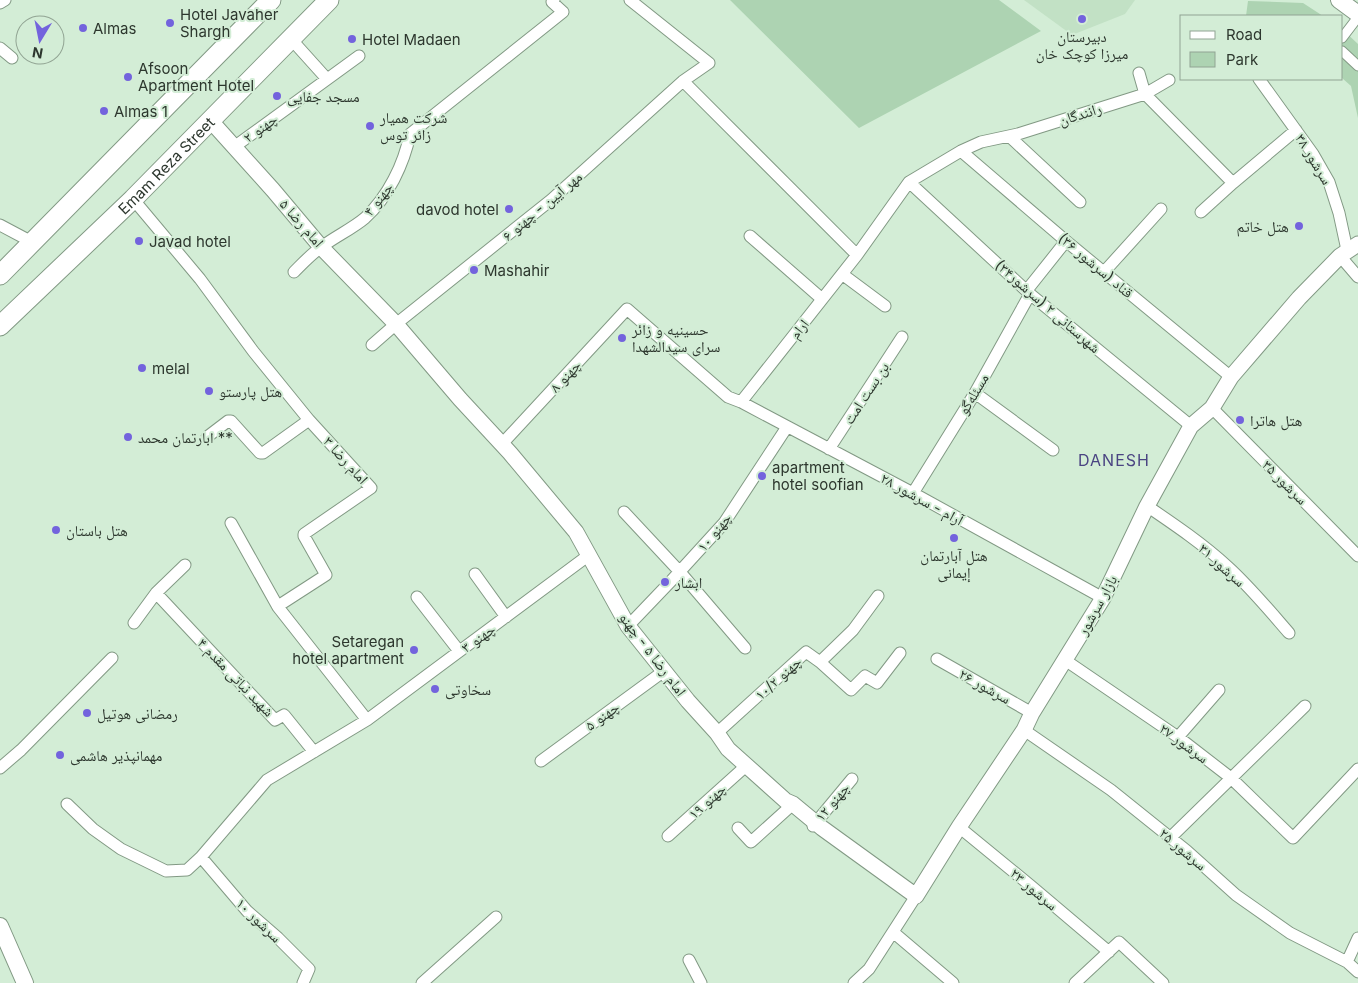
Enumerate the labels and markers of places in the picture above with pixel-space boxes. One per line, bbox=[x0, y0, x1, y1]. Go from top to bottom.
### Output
place label: Hotel Javaher Shargh bbox=[180, 5, 279, 41]
marker: دبیرستان میرزا کوچک خان bbox=[1076, 13, 1088, 25]
marker: Hotel Javaher Shargh bbox=[164, 17, 176, 29]
place label: Almas bbox=[93, 19, 137, 38]
marker: Almas bbox=[77, 22, 89, 34]
place label: دبیرستان میرزا کوچک خان bbox=[1036, 27, 1128, 64]
place label: Hotel Madaen bbox=[362, 30, 461, 49]
marker: Hotel Madaen bbox=[346, 33, 358, 45]
place label: Afsoon Apartment Hotel bbox=[138, 59, 254, 95]
marker: Afsoon Apartment Hotel bbox=[122, 71, 134, 83]
place label: مسجد جفایی bbox=[287, 87, 360, 107]
marker: مسجد جفایی bbox=[271, 90, 283, 102]
place label: Almas 1 bbox=[114, 102, 168, 121]
marker: Almas 1 bbox=[98, 105, 110, 117]
place label: شرکت همیار زائر توس bbox=[379, 108, 448, 145]
marker: شرکت همیار زائر توس bbox=[364, 120, 376, 132]
place label: davod hotel bbox=[416, 200, 499, 219]
marker: davod hotel bbox=[503, 203, 515, 215]
place label: هتل خاتم bbox=[1236, 217, 1289, 237]
marker: هتل خاتم bbox=[1293, 220, 1305, 232]
place label: Javad hotel bbox=[149, 232, 231, 251]
marker: Javad hotel bbox=[133, 235, 145, 247]
place label: Mashahir bbox=[484, 261, 550, 280]
marker: Mashahir bbox=[468, 264, 480, 276]
place label: حسینیه و زائر سرای سیدالشهدا bbox=[631, 320, 721, 357]
marker: حسینیه و زائر سرای سیدالشهدا bbox=[616, 332, 628, 344]
place label: melal bbox=[152, 359, 190, 378]
marker: melal bbox=[136, 362, 148, 374]
place label: هتل پارستو bbox=[219, 382, 282, 402]
marker: هتل پارستو bbox=[203, 385, 215, 397]
place label: هتل هاترا bbox=[1250, 411, 1302, 431]
marker: هتل هاترا bbox=[1234, 414, 1246, 426]
place label: ابارتمان محمد ** bbox=[138, 428, 233, 448]
marker: ابارتمان محمد ** bbox=[122, 431, 134, 443]
place label: apartment hotel soofian bbox=[772, 458, 864, 494]
marker: apartment hotel soofian bbox=[756, 470, 768, 482]
place label: هتل باستان bbox=[66, 521, 128, 541]
marker: هتل باستان bbox=[50, 524, 62, 536]
marker: هتل آبارتمان إیمانی bbox=[948, 532, 960, 544]
place label: هتل آبارتمان إیمانی bbox=[920, 546, 988, 583]
place label: ابشار bbox=[674, 573, 702, 592]
marker: ابشار bbox=[659, 576, 671, 588]
place label: Setaregan hotel apartment bbox=[292, 632, 404, 668]
marker: Setaregan hotel apartment bbox=[408, 644, 420, 656]
place label: سخاوتی bbox=[445, 680, 491, 700]
marker: سخاوتی bbox=[429, 683, 441, 695]
place label: رمضانی هوتیل bbox=[97, 704, 178, 724]
marker: رمضانی هوتیل bbox=[81, 707, 93, 719]
place label: مهمانپذیر هاشمی bbox=[70, 746, 163, 766]
marker: مهمانپذیر هاشمی bbox=[54, 749, 66, 761]

